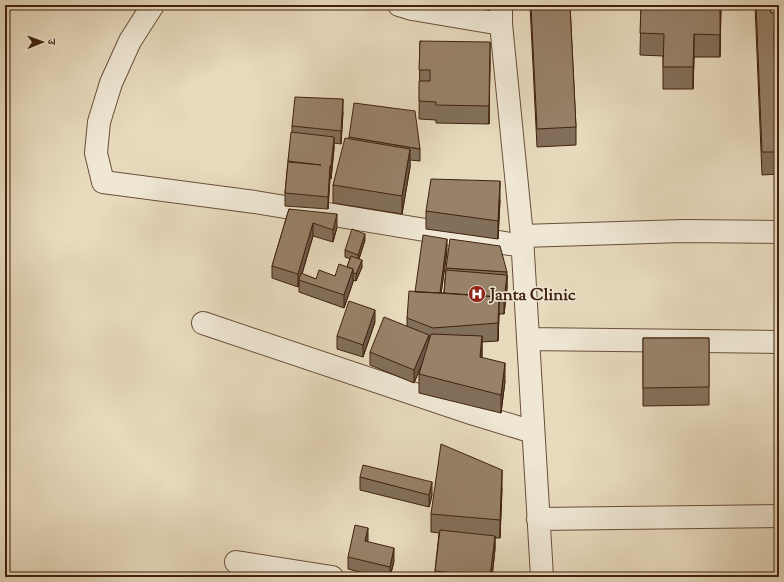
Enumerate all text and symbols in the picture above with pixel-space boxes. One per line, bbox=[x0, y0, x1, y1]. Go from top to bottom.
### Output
north arrow bbox=[22, 22, 62, 62]
text: उ bbox=[43, 38, 59, 46]
hospital icon: Janta Clinic bbox=[467, 284, 487, 304]
place label: Janta Clinic bbox=[488, 284, 576, 308]

